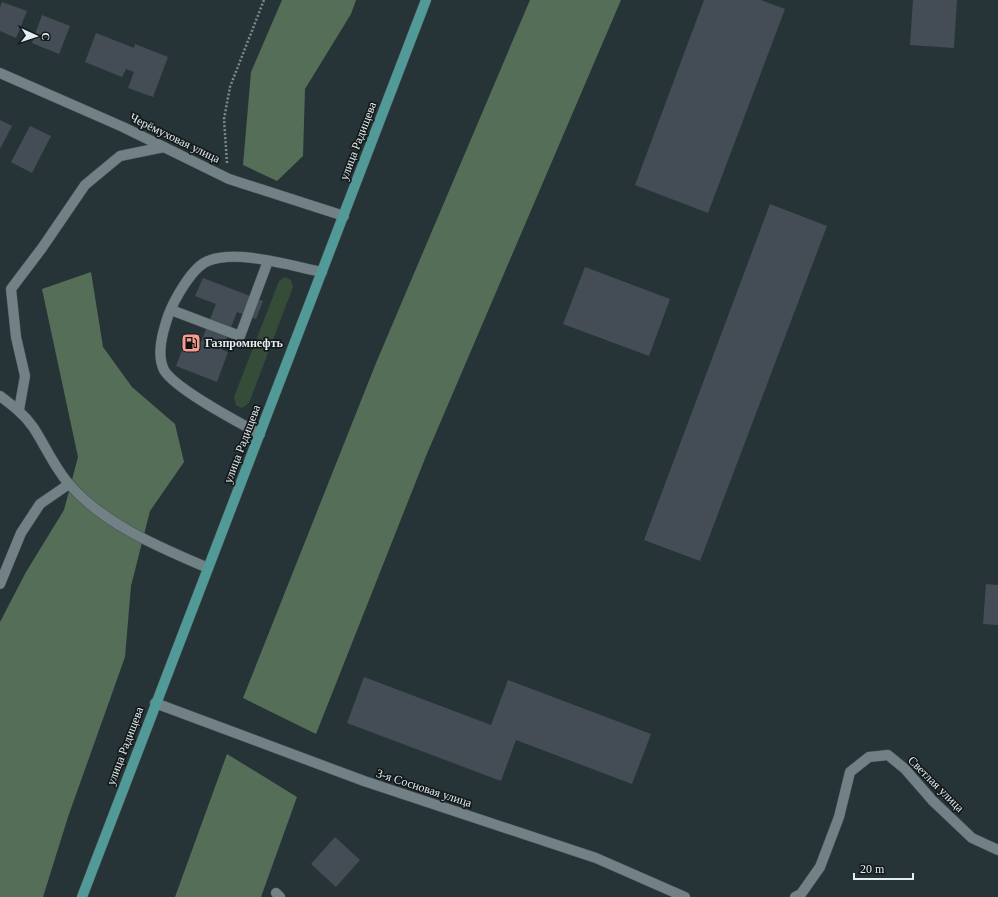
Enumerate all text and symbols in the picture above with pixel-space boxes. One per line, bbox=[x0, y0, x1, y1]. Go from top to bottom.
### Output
north arrow bbox=[16, 16, 56, 56]
text: С bbox=[40, 32, 52, 41]
street label: улица Радищева bbox=[337, 99, 380, 182]
street label: Черёмуховая улица bbox=[128, 110, 223, 166]
fuel station icon: Газпромнефть bbox=[180, 332, 202, 354]
place label: Газпромнефть bbox=[205, 336, 284, 350]
street label: улица Радищева bbox=[221, 402, 264, 485]
street label: улица Радищева bbox=[104, 704, 147, 787]
street label: Светлая улица bbox=[905, 753, 967, 815]
street label: 3-я Сосновая улица bbox=[374, 766, 474, 810]
scale bar bbox=[854, 855, 913, 881]
text: 20 m bbox=[860, 862, 885, 876]

